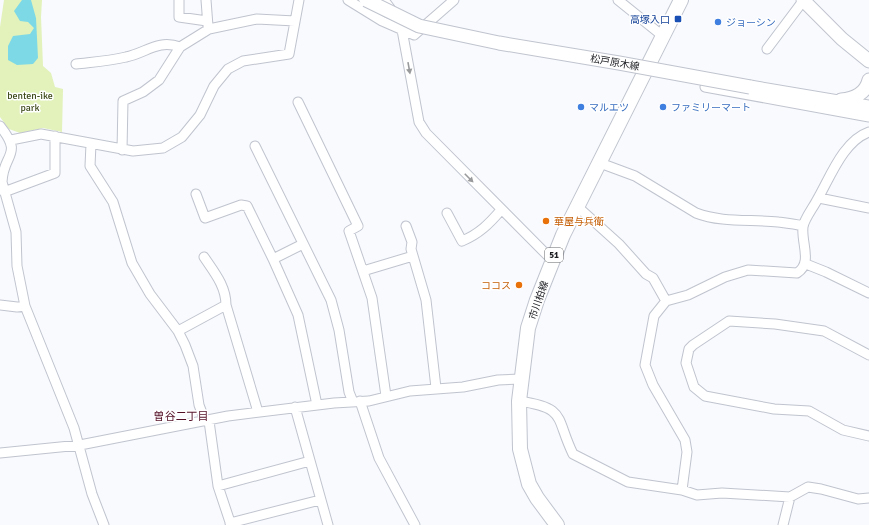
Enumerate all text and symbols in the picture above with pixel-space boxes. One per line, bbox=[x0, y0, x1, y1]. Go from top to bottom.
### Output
place label: 高塚入口 bbox=[630, 14, 670, 26]
marker: 高塚入口 bbox=[673, 14, 683, 24]
marker: ジョーシン bbox=[713, 17, 723, 27]
place label: ジョーシン bbox=[726, 17, 776, 29]
street label: 松戸原木線 bbox=[589, 53, 640, 73]
one-way arrow bbox=[406, 62, 412, 74]
park label: benten-ike park bbox=[7, 90, 53, 114]
marker: マルエツ bbox=[576, 102, 586, 112]
place label: マルエツ bbox=[589, 102, 629, 114]
marker: ファミリーマート bbox=[658, 102, 668, 112]
place label: ファミリーマート bbox=[671, 102, 751, 114]
one-way arrow bbox=[464, 173, 474, 183]
marker: 華屋与兵衛 bbox=[541, 216, 551, 226]
place label: 華屋与兵衛 bbox=[554, 216, 604, 228]
road number: 51 bbox=[545, 248, 563, 262]
street label: 市川柏線 bbox=[527, 279, 551, 321]
place label: ココス bbox=[481, 280, 511, 292]
marker: ココス bbox=[514, 280, 524, 290]
district label: 曽谷二丁目 bbox=[154, 410, 209, 423]

